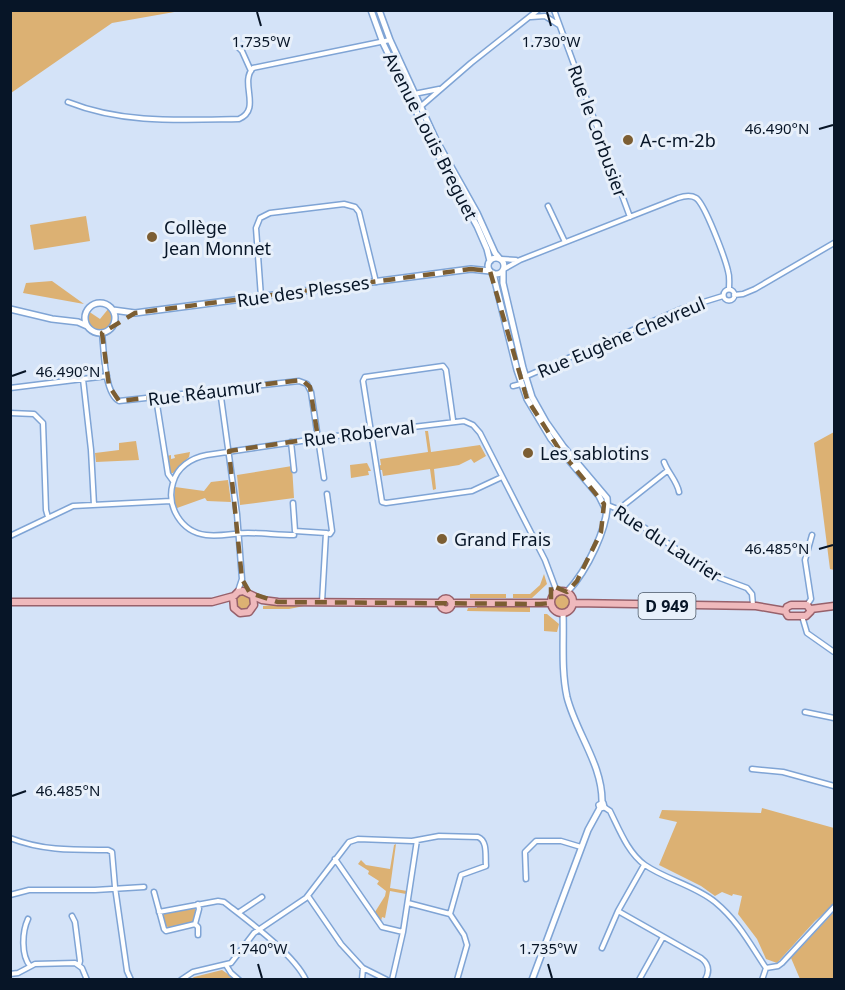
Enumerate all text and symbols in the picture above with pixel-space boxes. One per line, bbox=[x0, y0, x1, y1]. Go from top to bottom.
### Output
text: 1.735°W bbox=[232, 31, 290, 51]
text: 1.730°W bbox=[522, 31, 580, 51]
street label: Avenue Louis Breguet bbox=[378, 48, 484, 224]
street label: Rue le Corbusier bbox=[563, 61, 633, 201]
text: 46.490°N bbox=[745, 118, 809, 138]
place label: A-c-m-2b bbox=[640, 128, 716, 152]
marker: A-c-m-2b bbox=[621, 133, 635, 147]
place label: Collège Jean Monnet bbox=[162, 215, 272, 260]
marker: Collège Jean Monnet bbox=[145, 230, 159, 244]
street label: Rue des Plesses bbox=[235, 270, 371, 312]
street label: Rue Eugène Chevreul bbox=[534, 291, 708, 383]
text: 46.490°N bbox=[36, 361, 100, 381]
street label: Rue Réaumur bbox=[146, 373, 264, 411]
street label: Rue Roberval bbox=[302, 414, 416, 452]
place label: Les sablotins bbox=[540, 441, 649, 465]
marker: Les sablotins bbox=[521, 446, 535, 460]
street label: Rue du Laurier bbox=[609, 499, 727, 587]
place label: Grand Frais bbox=[454, 527, 551, 551]
marker: Grand Frais bbox=[435, 532, 449, 546]
text: 46.485°N bbox=[745, 538, 809, 558]
road number: D 949 bbox=[638, 593, 696, 619]
text: 46.485°N bbox=[36, 780, 100, 800]
text: 1.740°W bbox=[229, 938, 287, 958]
text: 1.735°W bbox=[519, 938, 577, 958]

